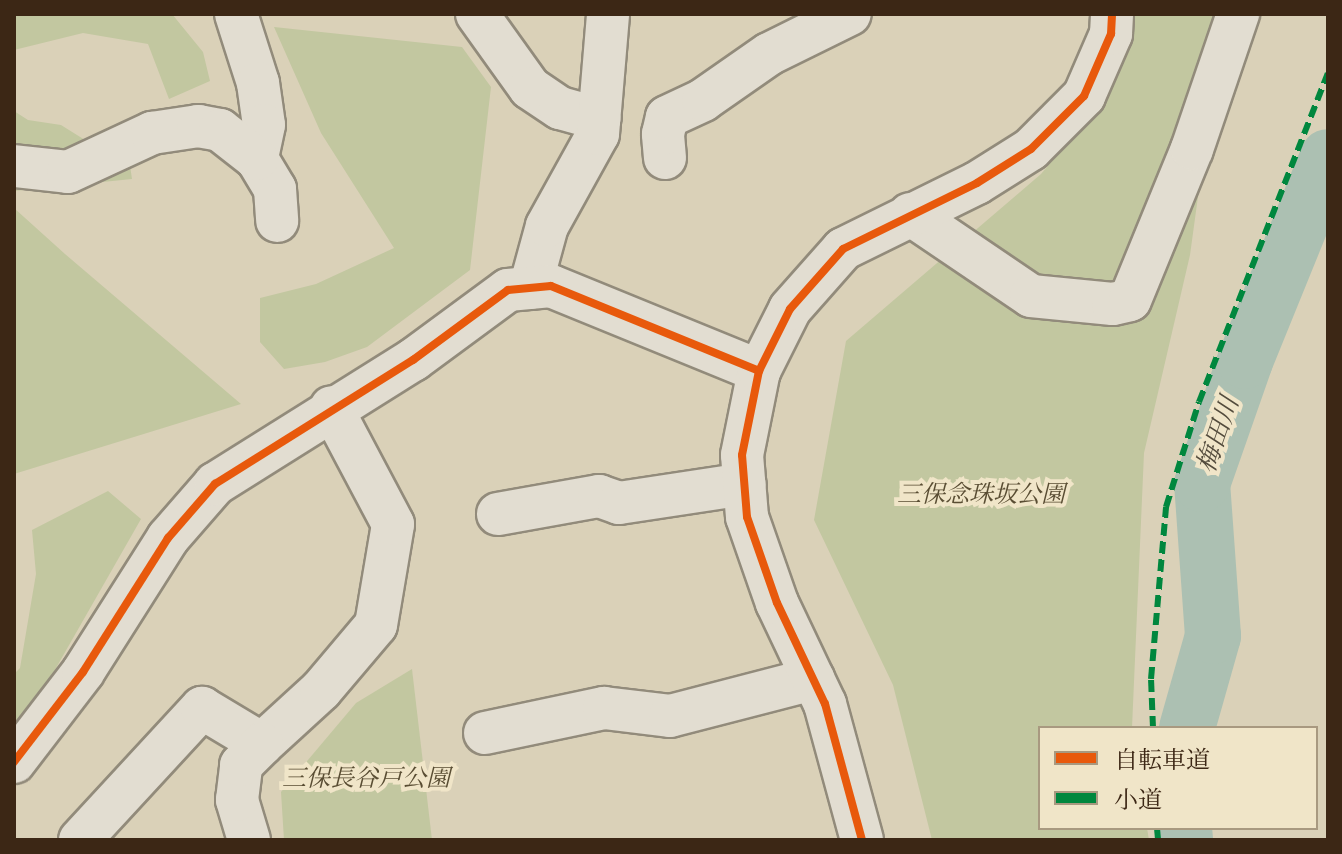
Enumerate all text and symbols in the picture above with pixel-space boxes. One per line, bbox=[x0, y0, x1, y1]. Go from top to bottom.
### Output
water label: 梅田川 bbox=[1192, 393, 1246, 477]
park label: 三保念珠坂公園 bbox=[897, 482, 1065, 510]
legend bbox=[1038, 726, 1318, 830]
text: 自転車道 bbox=[1114, 746, 1210, 777]
park label: 三保長谷戸公園 bbox=[282, 766, 450, 794]
text: 小道 bbox=[1114, 786, 1162, 817]

